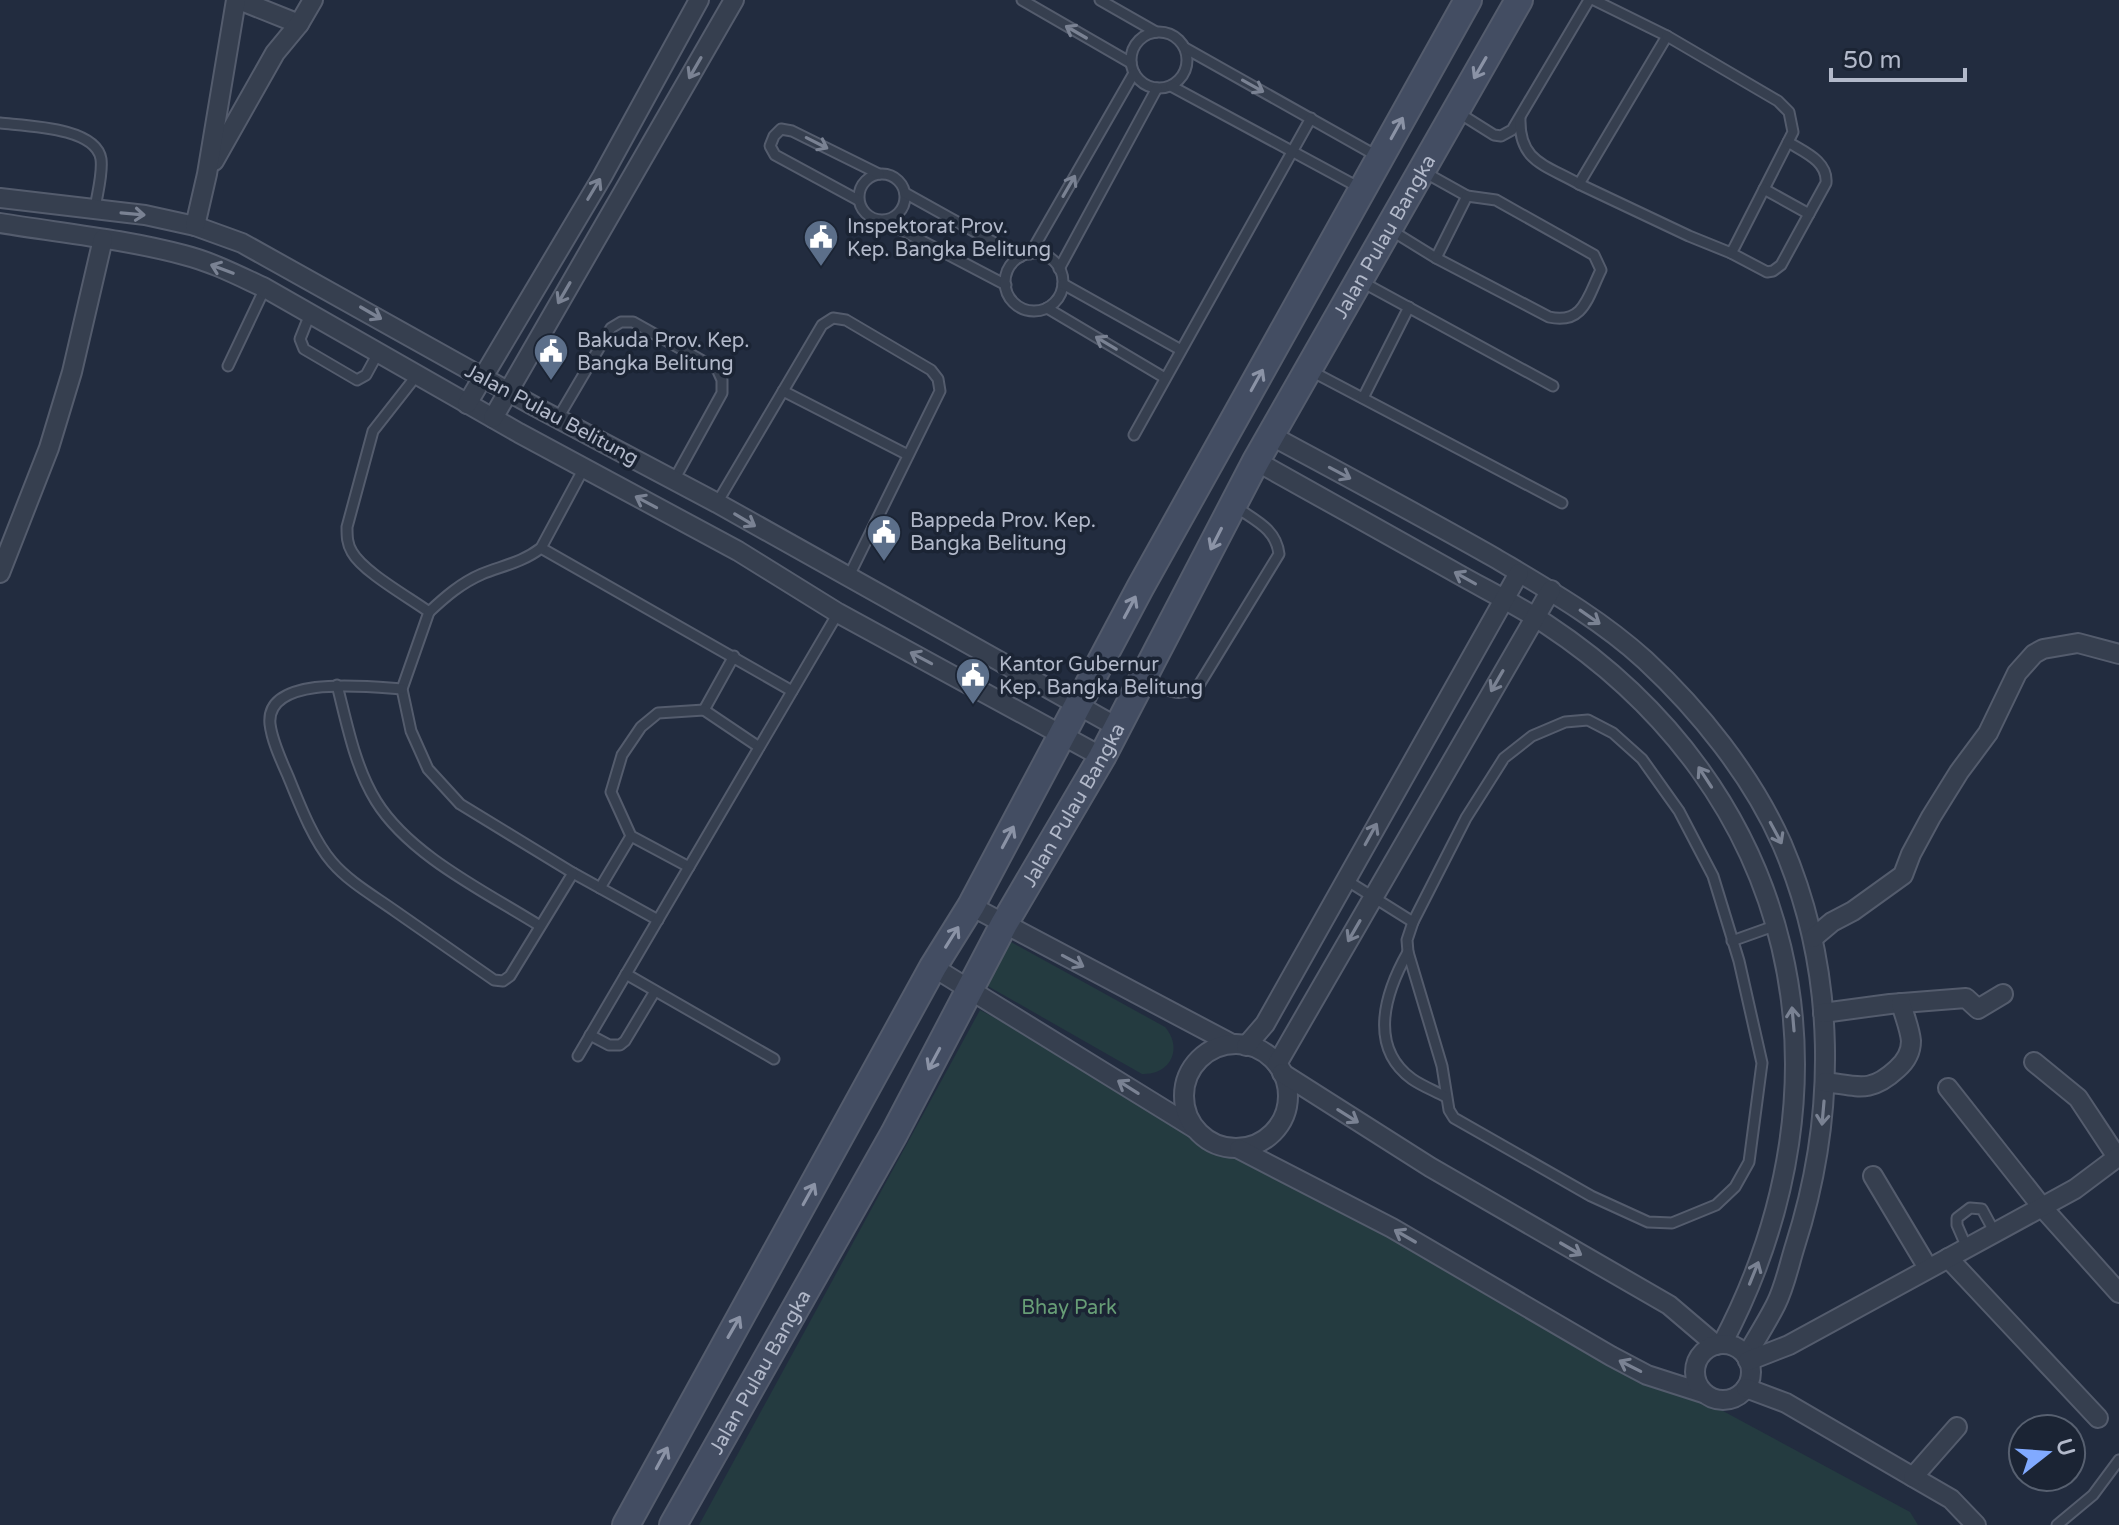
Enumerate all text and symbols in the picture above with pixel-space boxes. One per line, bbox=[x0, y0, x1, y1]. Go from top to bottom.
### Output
one-way arrow bbox=[1065, 24, 1089, 39]
scale bar bbox=[1831, 32, 1965, 82]
text: 50 m bbox=[1843, 46, 1901, 75]
one-way arrow bbox=[687, 55, 702, 79]
one-way arrow bbox=[1472, 56, 1488, 79]
one-way arrow bbox=[1241, 78, 1264, 94]
one-way arrow bbox=[1390, 117, 1405, 141]
one-way arrow bbox=[804, 135, 828, 151]
street label: Jalan Pulau Bangka bbox=[1329, 151, 1441, 323]
one-way arrow bbox=[1061, 175, 1077, 198]
one-way arrow bbox=[586, 178, 602, 201]
one-way arrow bbox=[119, 207, 146, 222]
place label: Inspektorat Prov. Kep. Bangka Belitung bbox=[847, 215, 1051, 262]
public building icon: Inspektorat Prov. Kep. Bangka Belitung bbox=[802, 218, 840, 268]
one-way arrow bbox=[210, 261, 235, 275]
one-way arrow bbox=[556, 281, 572, 304]
one-way arrow bbox=[359, 305, 382, 321]
place label: Bakuda Prov. Kep. Bangka Belitung bbox=[577, 329, 749, 376]
public building icon: Bakuda Prov. Kep. Bangka Belitung bbox=[532, 332, 570, 382]
one-way arrow bbox=[1095, 335, 1118, 351]
street label: Jalan Pulau Belitung bbox=[461, 359, 642, 471]
one-way arrow bbox=[1249, 369, 1265, 392]
one-way arrow bbox=[1328, 466, 1352, 481]
one-way arrow bbox=[635, 493, 658, 509]
place label: Bappeda Prov. Kep. Bangka Belitung bbox=[910, 509, 1096, 556]
one-way arrow bbox=[733, 513, 757, 528]
public building icon: Bappeda Prov. Kep. Bangka Belitung bbox=[865, 513, 903, 563]
one-way arrow bbox=[1208, 526, 1223, 550]
one-way arrow bbox=[1453, 570, 1477, 585]
one-way arrow bbox=[1123, 596, 1139, 620]
one-way arrow bbox=[1578, 609, 1600, 625]
one-way arrow bbox=[910, 649, 933, 665]
place label: Kantor Gubernur Kep. Bangka Belitung bbox=[999, 653, 1203, 700]
public building icon: Kantor Gubernur Kep. Bangka Belitung bbox=[954, 656, 992, 706]
one-way arrow bbox=[1489, 669, 1504, 693]
street label: Jalan Pulau Bangka bbox=[1017, 719, 1130, 892]
one-way arrow bbox=[1697, 767, 1713, 789]
one-way arrow bbox=[1768, 821, 1784, 844]
one-way arrow bbox=[1364, 823, 1380, 846]
one-way arrow bbox=[1001, 826, 1017, 849]
one-way arrow bbox=[1346, 919, 1362, 942]
one-way arrow bbox=[944, 926, 961, 948]
one-way arrow bbox=[1061, 954, 1084, 970]
one-way arrow bbox=[1785, 1006, 1800, 1033]
one-way arrow bbox=[925, 1047, 941, 1071]
one-way arrow bbox=[1117, 1079, 1140, 1095]
one-way arrow bbox=[1815, 1099, 1830, 1126]
one-way arrow bbox=[1336, 1107, 1358, 1124]
one-way arrow bbox=[802, 1183, 817, 1207]
one-way arrow bbox=[1394, 1228, 1417, 1244]
one-way arrow bbox=[1559, 1241, 1582, 1257]
one-way arrow bbox=[1748, 1261, 1763, 1286]
street label: Jalan Pulau Bangka bbox=[704, 1286, 816, 1459]
park label: Bhay Park bbox=[1021, 1296, 1117, 1320]
one-way arrow bbox=[726, 1316, 742, 1339]
one-way arrow bbox=[1619, 1358, 1643, 1374]
north arrow bbox=[2007, 1413, 2087, 1493]
text: U bbox=[2050, 1436, 2080, 1459]
one-way arrow bbox=[654, 1447, 670, 1471]

